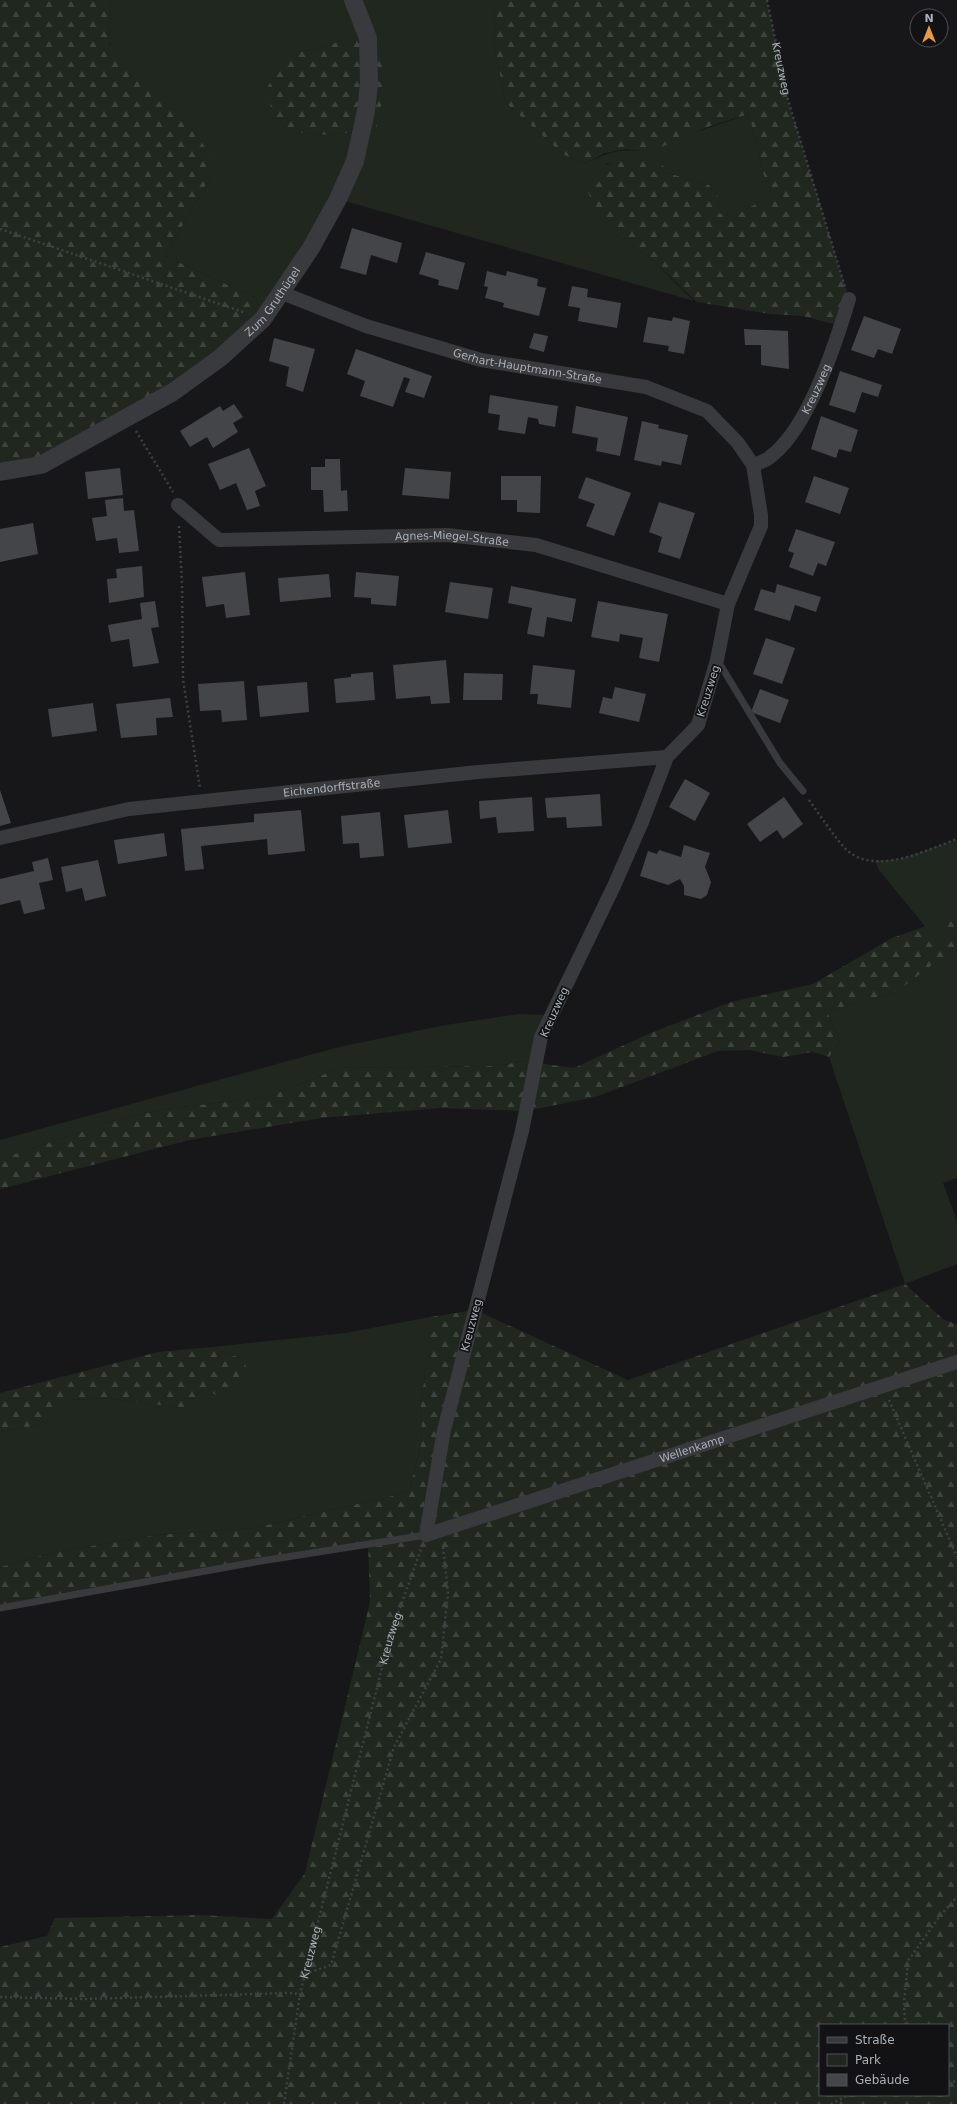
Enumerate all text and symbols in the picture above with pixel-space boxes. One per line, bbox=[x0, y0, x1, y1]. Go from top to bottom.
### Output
north arrow bbox=[909, 8, 949, 48]
text: N bbox=[924, 12, 934, 25]
street label: Kreuzweg bbox=[769, 41, 793, 96]
street label: Zum Gruthügel bbox=[242, 265, 303, 339]
street label: Gerhart-Hauptmann-Straße bbox=[451, 346, 603, 387]
street label: Kreuzweg bbox=[799, 362, 834, 417]
street label: Agnes-Miegel-Straße bbox=[395, 529, 510, 549]
street label: Kreuzweg bbox=[694, 664, 723, 719]
street label: Eichendorffstraße bbox=[282, 776, 381, 800]
street label: Kreuzweg bbox=[538, 985, 571, 1039]
street label: Kreuzweg bbox=[458, 1297, 485, 1353]
street label: Wellenkamp bbox=[658, 1432, 726, 1466]
street label: Kreuzweg bbox=[377, 1611, 405, 1666]
street label: Kreuzweg bbox=[298, 1925, 324, 1980]
legend bbox=[819, 2024, 949, 2096]
text: Straße bbox=[855, 2033, 895, 2047]
text: Park bbox=[855, 2053, 881, 2067]
text: Gebäude bbox=[855, 2073, 909, 2087]

